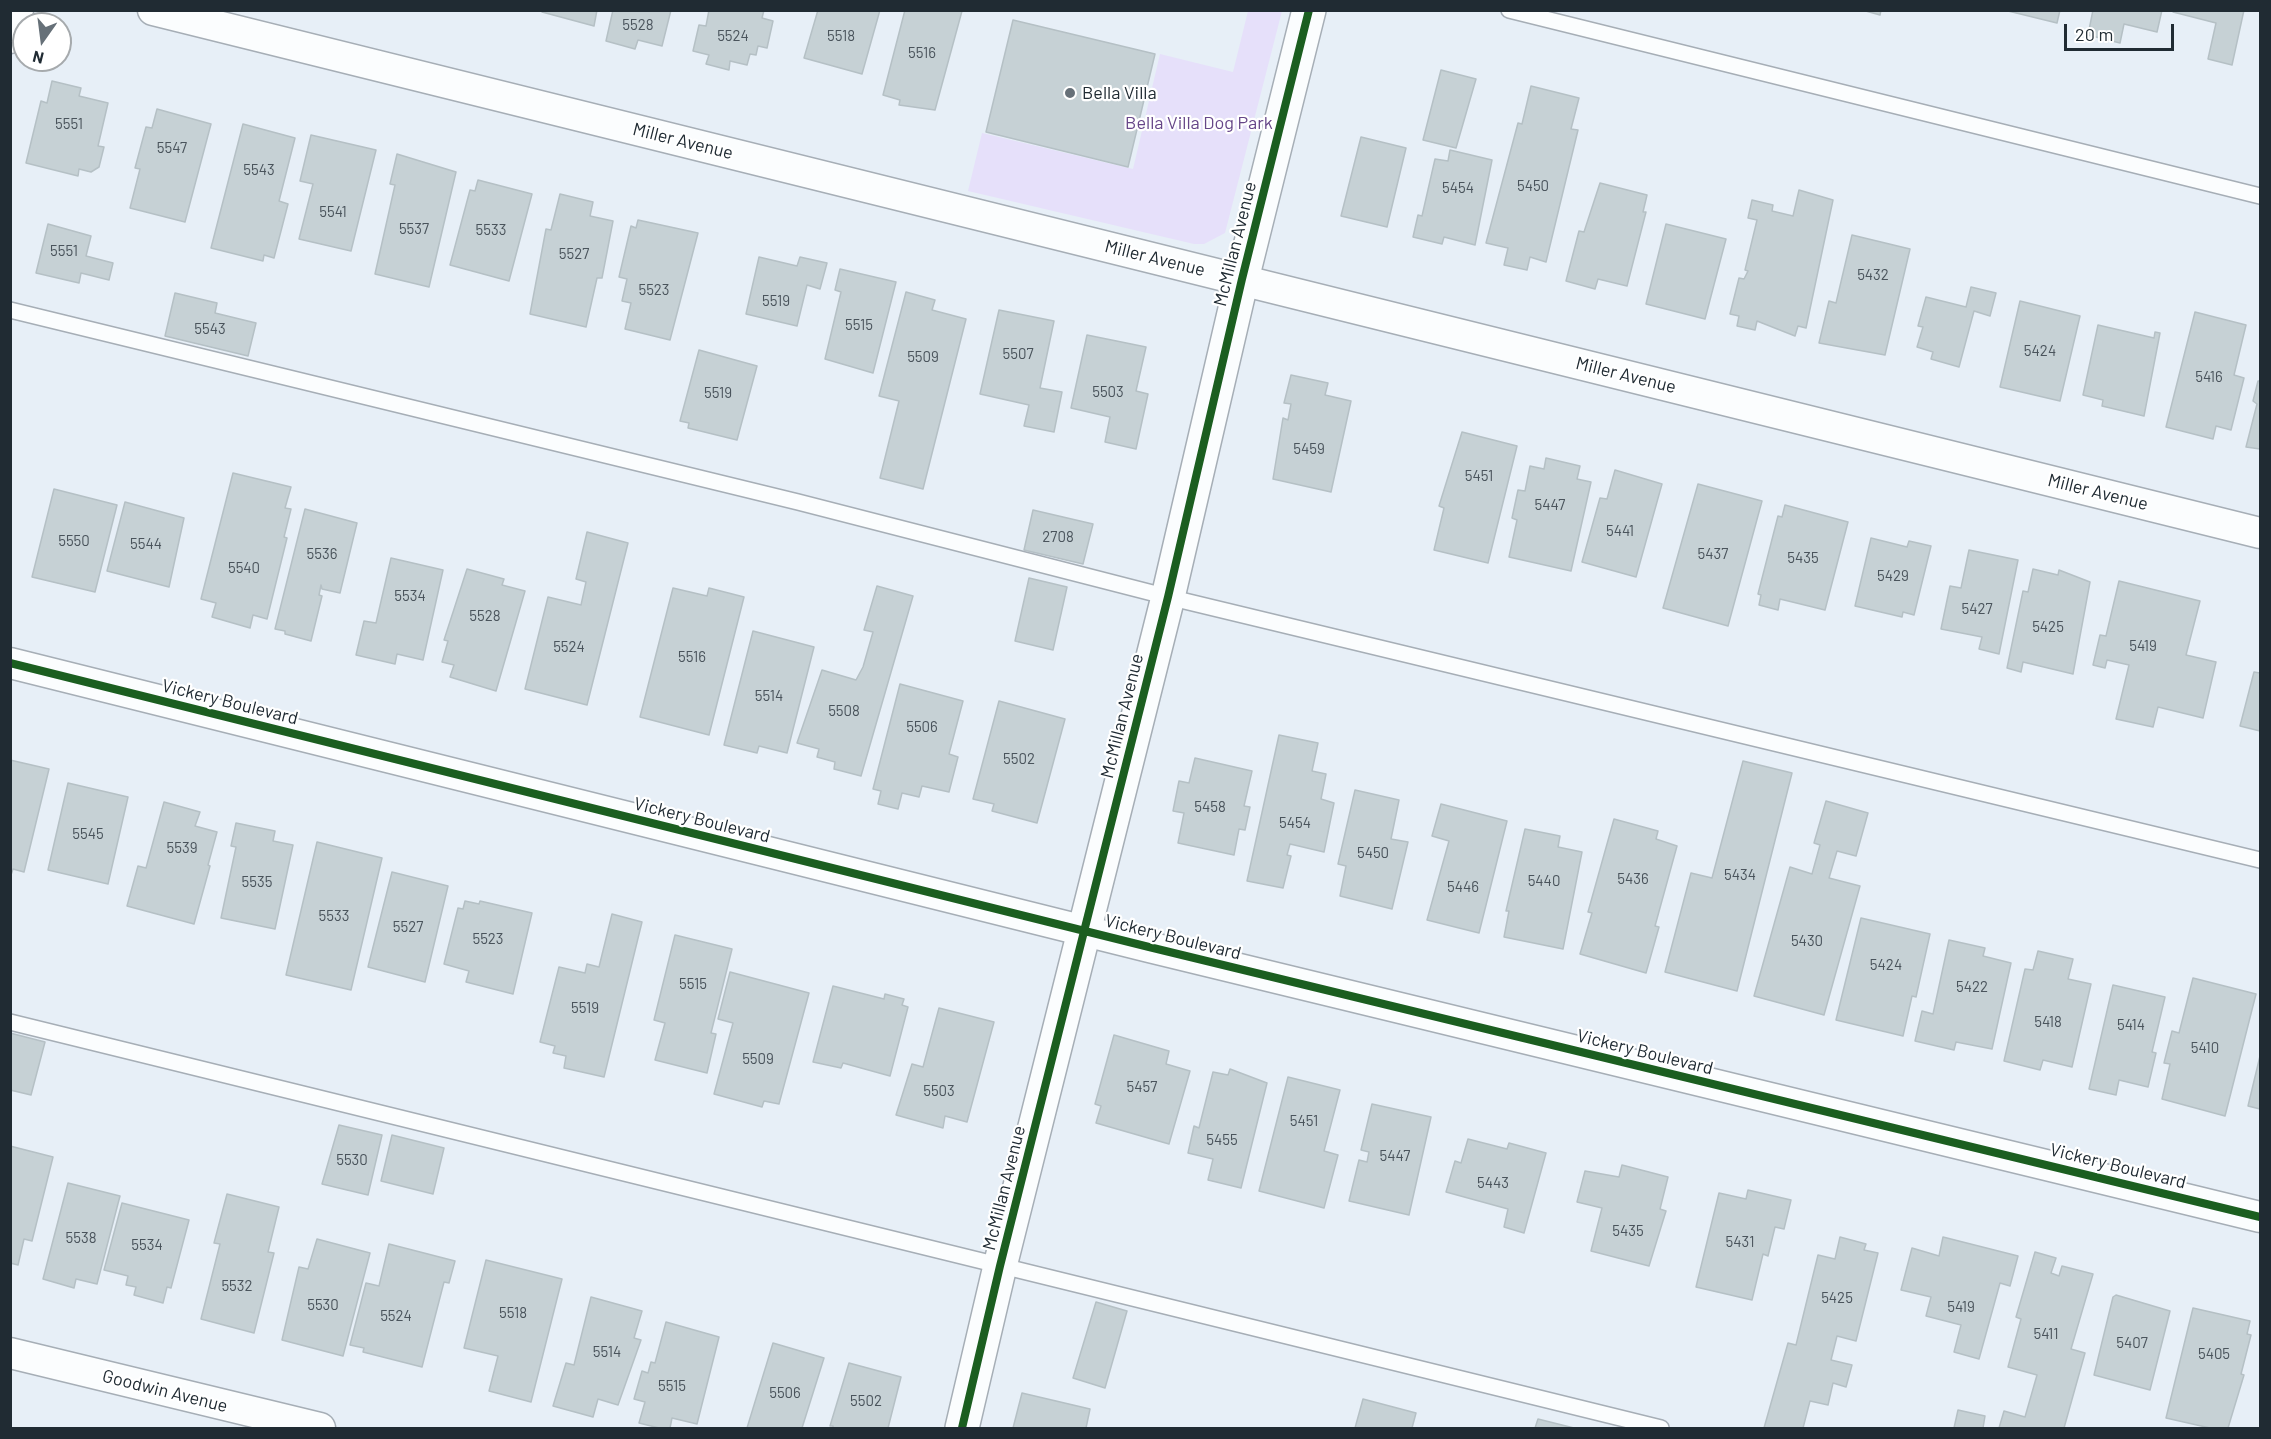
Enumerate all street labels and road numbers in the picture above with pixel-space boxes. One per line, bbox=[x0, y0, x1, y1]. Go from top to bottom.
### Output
street label: Miller Avenue bbox=[631, 118, 735, 164]
street label: McMillan Avenue bbox=[1209, 179, 1261, 309]
street label: Miller Avenue bbox=[1103, 235, 1207, 281]
street label: Miller Avenue bbox=[1574, 352, 1678, 398]
street label: Miller Avenue bbox=[2046, 469, 2150, 515]
street label: McMillan Avenue bbox=[1096, 651, 1148, 781]
street label: Vickery Boulevard bbox=[160, 675, 300, 729]
street label: Vickery Boulevard bbox=[632, 793, 772, 847]
street label: Vickery Boulevard bbox=[1103, 910, 1243, 964]
street label: Vickery Boulevard bbox=[1575, 1025, 1715, 1079]
street label: McMillan Avenue bbox=[978, 1123, 1030, 1253]
street label: Vickery Boulevard bbox=[2048, 1139, 2188, 1193]
street label: Goodwin Avenue bbox=[100, 1365, 230, 1417]

